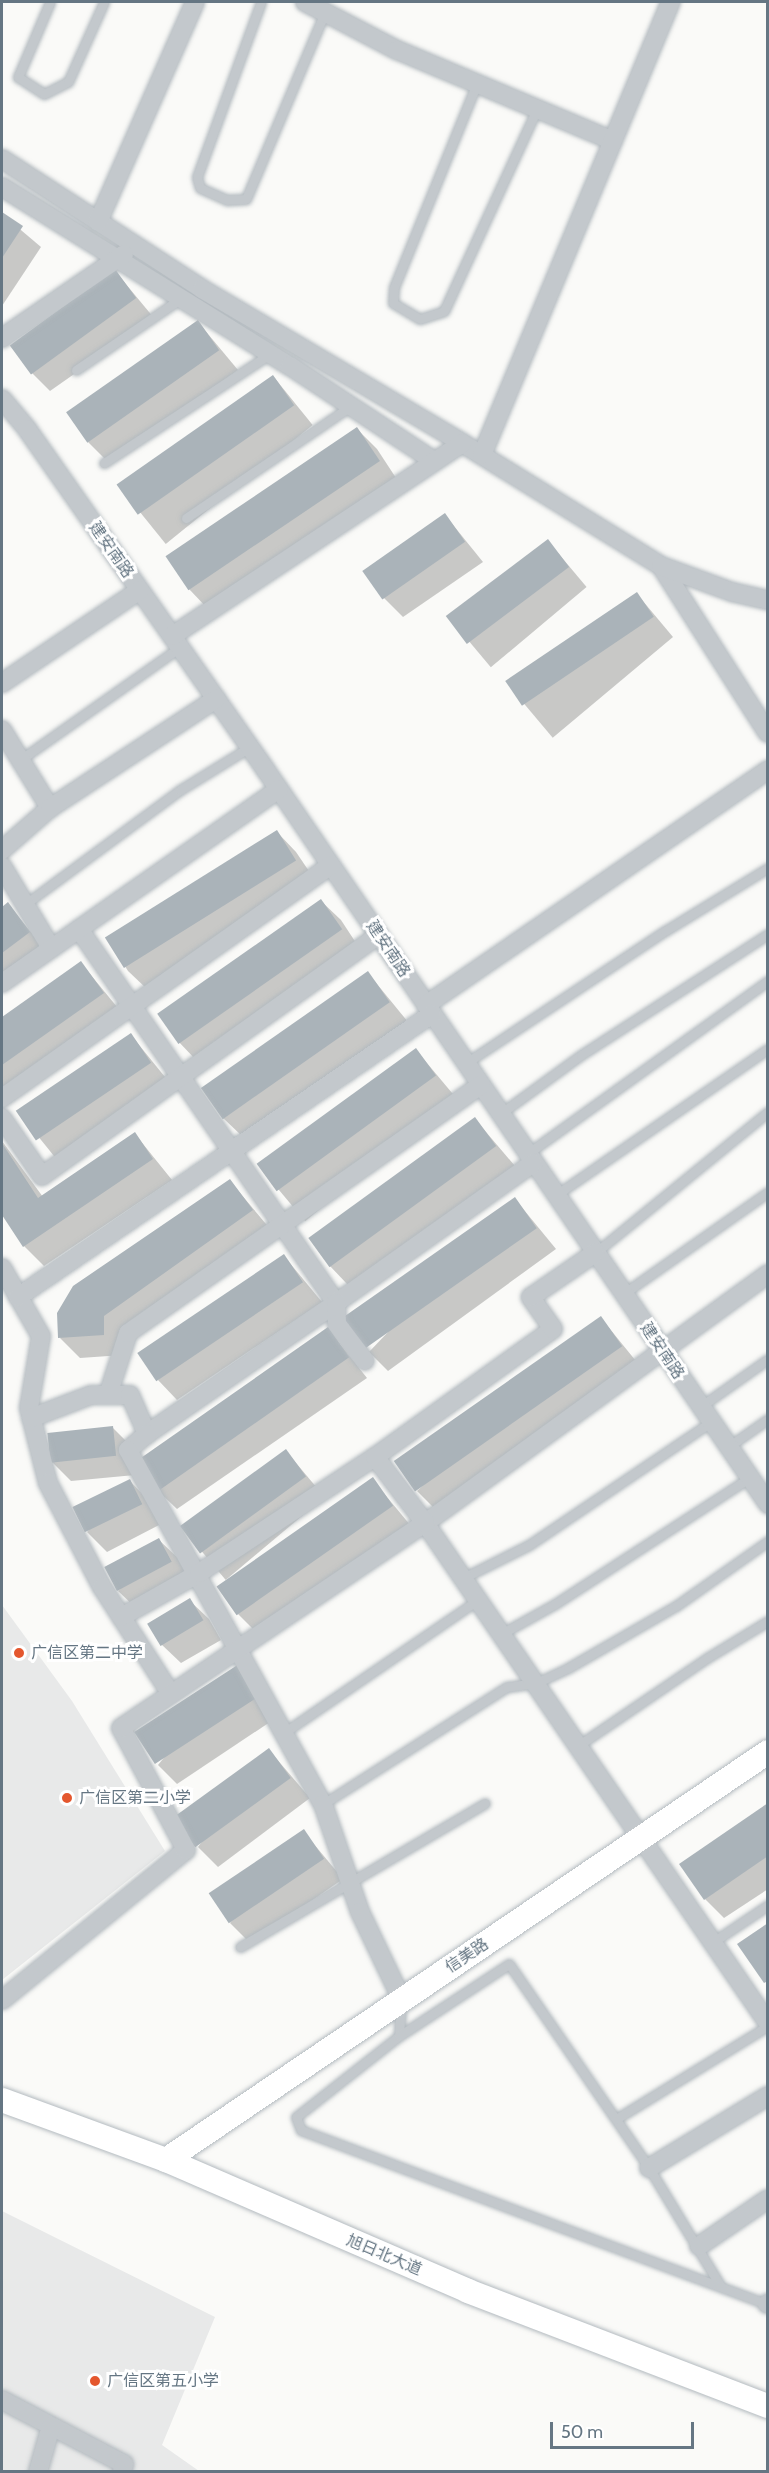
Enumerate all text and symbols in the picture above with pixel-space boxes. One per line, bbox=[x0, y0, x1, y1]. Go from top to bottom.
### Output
street label: 建安南路 bbox=[85, 518, 137, 582]
street label: 建安南路 bbox=[362, 917, 414, 981]
street label: 建安南路 bbox=[636, 1319, 688, 1383]
place label: 广信区第二中学 bbox=[31, 1643, 143, 1663]
marker: 广信区第二中学 bbox=[12, 1646, 26, 1660]
place label: 广信区第二小学 bbox=[79, 1788, 191, 1808]
marker: 广信区第二小学 bbox=[60, 1791, 74, 1805]
street label: 信美路 bbox=[442, 1935, 492, 1977]
street label: 旭日北大道 bbox=[343, 2231, 425, 2279]
place label: 广信区第五小学 bbox=[107, 2371, 219, 2391]
marker: 广信区第五小学 bbox=[88, 2374, 102, 2388]
scale bar bbox=[553, 2410, 697, 2448]
text: 50 m bbox=[561, 2421, 603, 2443]

